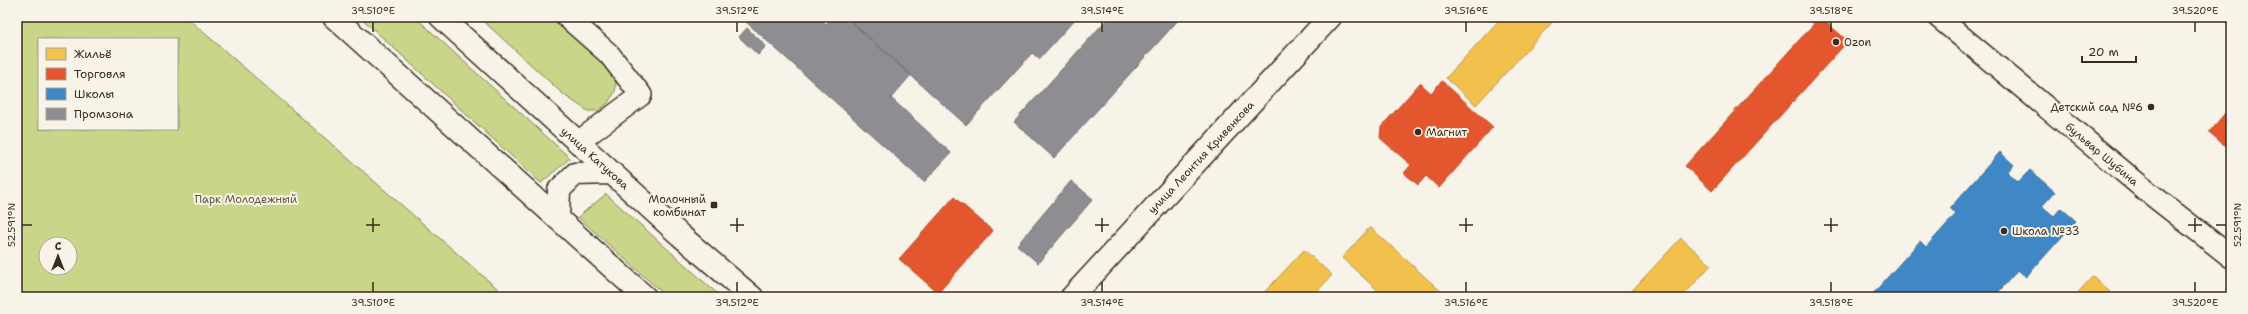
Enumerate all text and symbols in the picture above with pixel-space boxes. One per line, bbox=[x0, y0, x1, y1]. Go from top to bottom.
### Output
text: 39.510°E bbox=[351, 4, 395, 17]
text: 39.512°E bbox=[715, 4, 759, 17]
text: 39.514°E bbox=[1080, 4, 1124, 17]
text: 39.516°E bbox=[1444, 4, 1488, 17]
text: 39.518°E bbox=[1809, 4, 1853, 17]
text: 39.520°E bbox=[2172, 4, 2218, 17]
place label: Ozon bbox=[1844, 35, 1872, 50]
marker: Ozon bbox=[1831, 37, 1841, 47]
legend bbox=[38, 38, 178, 130]
scale bar bbox=[2082, 38, 2136, 64]
text: 20 m bbox=[2088, 44, 2119, 60]
text: Жильё bbox=[74, 46, 112, 62]
text: Торговля bbox=[74, 66, 126, 82]
text: Школы bbox=[74, 86, 114, 102]
street label: улица Леонтия Кривенкова bbox=[1145, 98, 1258, 217]
place label: Детский сад №6 bbox=[2050, 100, 2143, 115]
marker: Детский сад №6 bbox=[2146, 102, 2156, 112]
text: Промзона bbox=[74, 106, 134, 122]
street label: бульвар Шубина bbox=[2062, 119, 2142, 190]
street label: улица Катукова bbox=[557, 124, 632, 193]
place label: Магнит bbox=[1426, 125, 1467, 140]
marker: Магнит bbox=[1413, 127, 1423, 137]
park label: Парк Молодежный bbox=[195, 192, 297, 207]
place label: Молочный комбинат bbox=[649, 192, 706, 220]
marker: Молочный комбинат bbox=[709, 200, 719, 210]
text: 52.591°N bbox=[5, 203, 18, 247]
text: 52.591°N bbox=[2231, 203, 2244, 247]
place label: Школа №33 bbox=[2012, 224, 2079, 239]
marker: Школа №33 bbox=[1999, 226, 2009, 236]
north arrow bbox=[38, 236, 78, 276]
text: С bbox=[55, 239, 62, 254]
text: 39.510°E bbox=[351, 296, 395, 309]
text: 39.512°E bbox=[715, 296, 759, 309]
text: 39.514°E bbox=[1080, 296, 1124, 309]
text: 39.516°E bbox=[1444, 296, 1488, 309]
text: 39.518°E bbox=[1809, 296, 1853, 309]
text: 39.520°E bbox=[2172, 296, 2218, 309]

